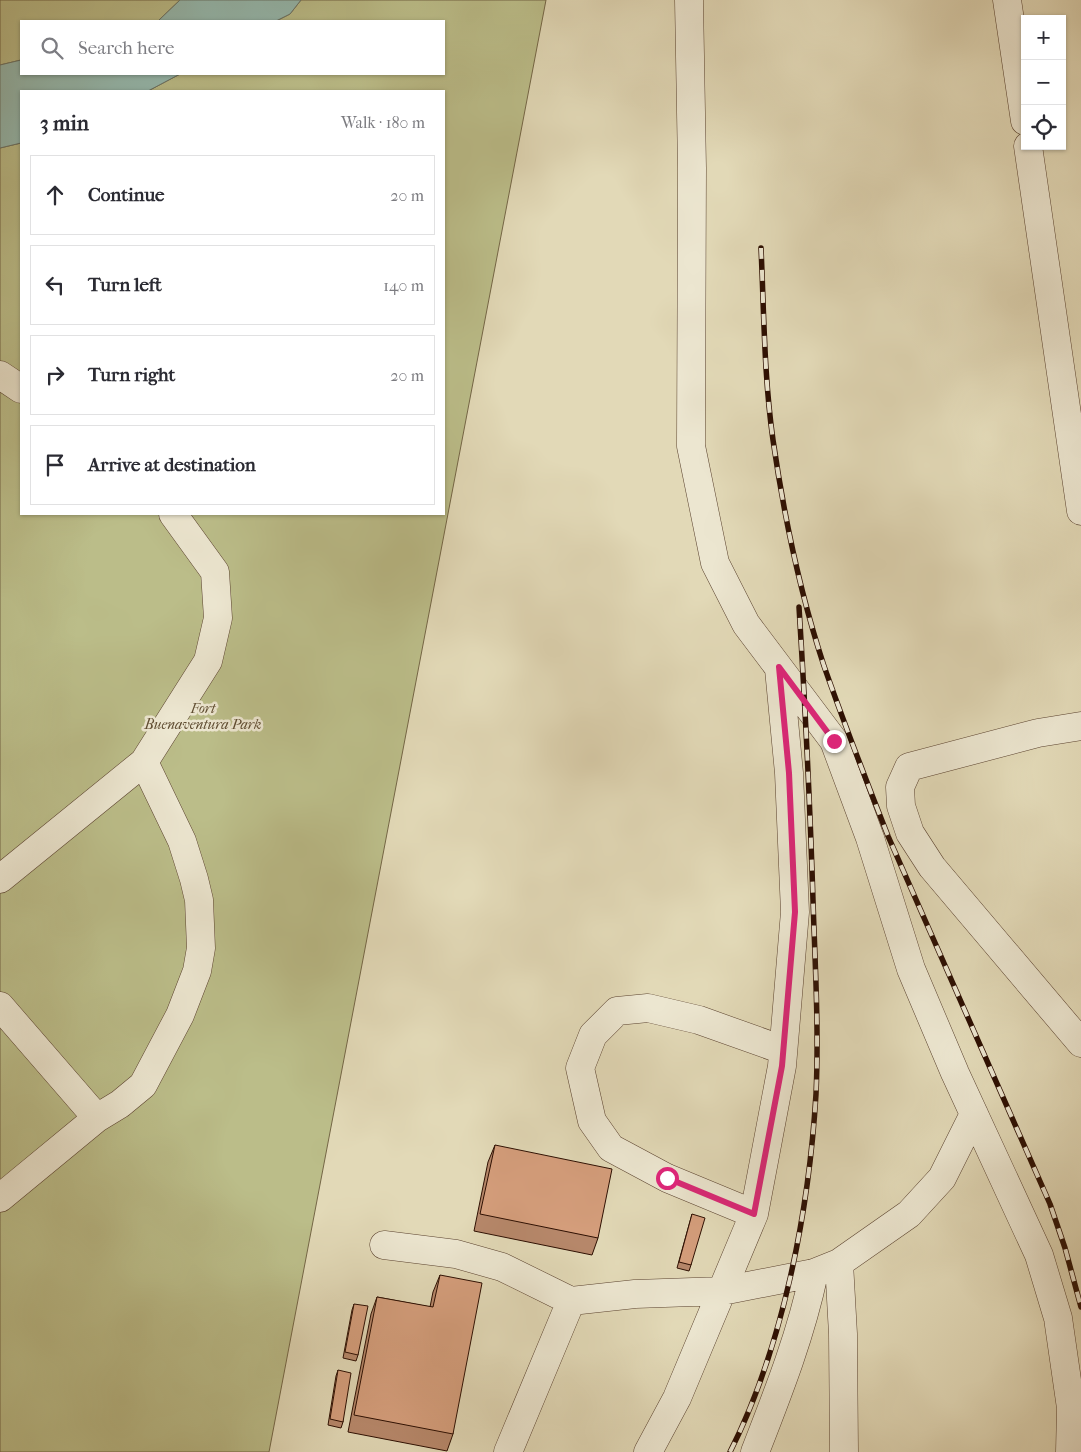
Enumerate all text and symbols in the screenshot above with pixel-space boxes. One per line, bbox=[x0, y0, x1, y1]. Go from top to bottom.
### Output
map controls bbox=[1021, 15, 1066, 150]
button: + bbox=[1021, 15, 1066, 60]
search box bbox=[20, 20, 445, 75]
icon: search bbox=[38, 34, 66, 62]
text: Search here bbox=[78, 37, 174, 59]
button: − bbox=[1021, 60, 1066, 105]
button: locate bbox=[1021, 105, 1066, 150]
text: 3 min bbox=[40, 111, 89, 135]
text: Walk · 180 m bbox=[341, 113, 425, 132]
icon: ahead bbox=[41, 181, 69, 209]
text: Continue bbox=[88, 184, 164, 206]
text: 20 m bbox=[390, 186, 424, 205]
icon: left bbox=[41, 271, 69, 299]
text: Turn left bbox=[88, 274, 162, 296]
text: 140 m bbox=[383, 276, 424, 295]
icon: right bbox=[41, 361, 69, 389]
text: Turn right bbox=[88, 364, 175, 386]
text: 20 m bbox=[390, 366, 424, 385]
icon: arrive bbox=[41, 451, 69, 479]
text: Arrive at destination bbox=[88, 454, 256, 476]
park label: Fort Buenaventura Park bbox=[144, 700, 261, 733]
route end bbox=[823, 730, 846, 753]
route start bbox=[656, 1167, 679, 1190]

